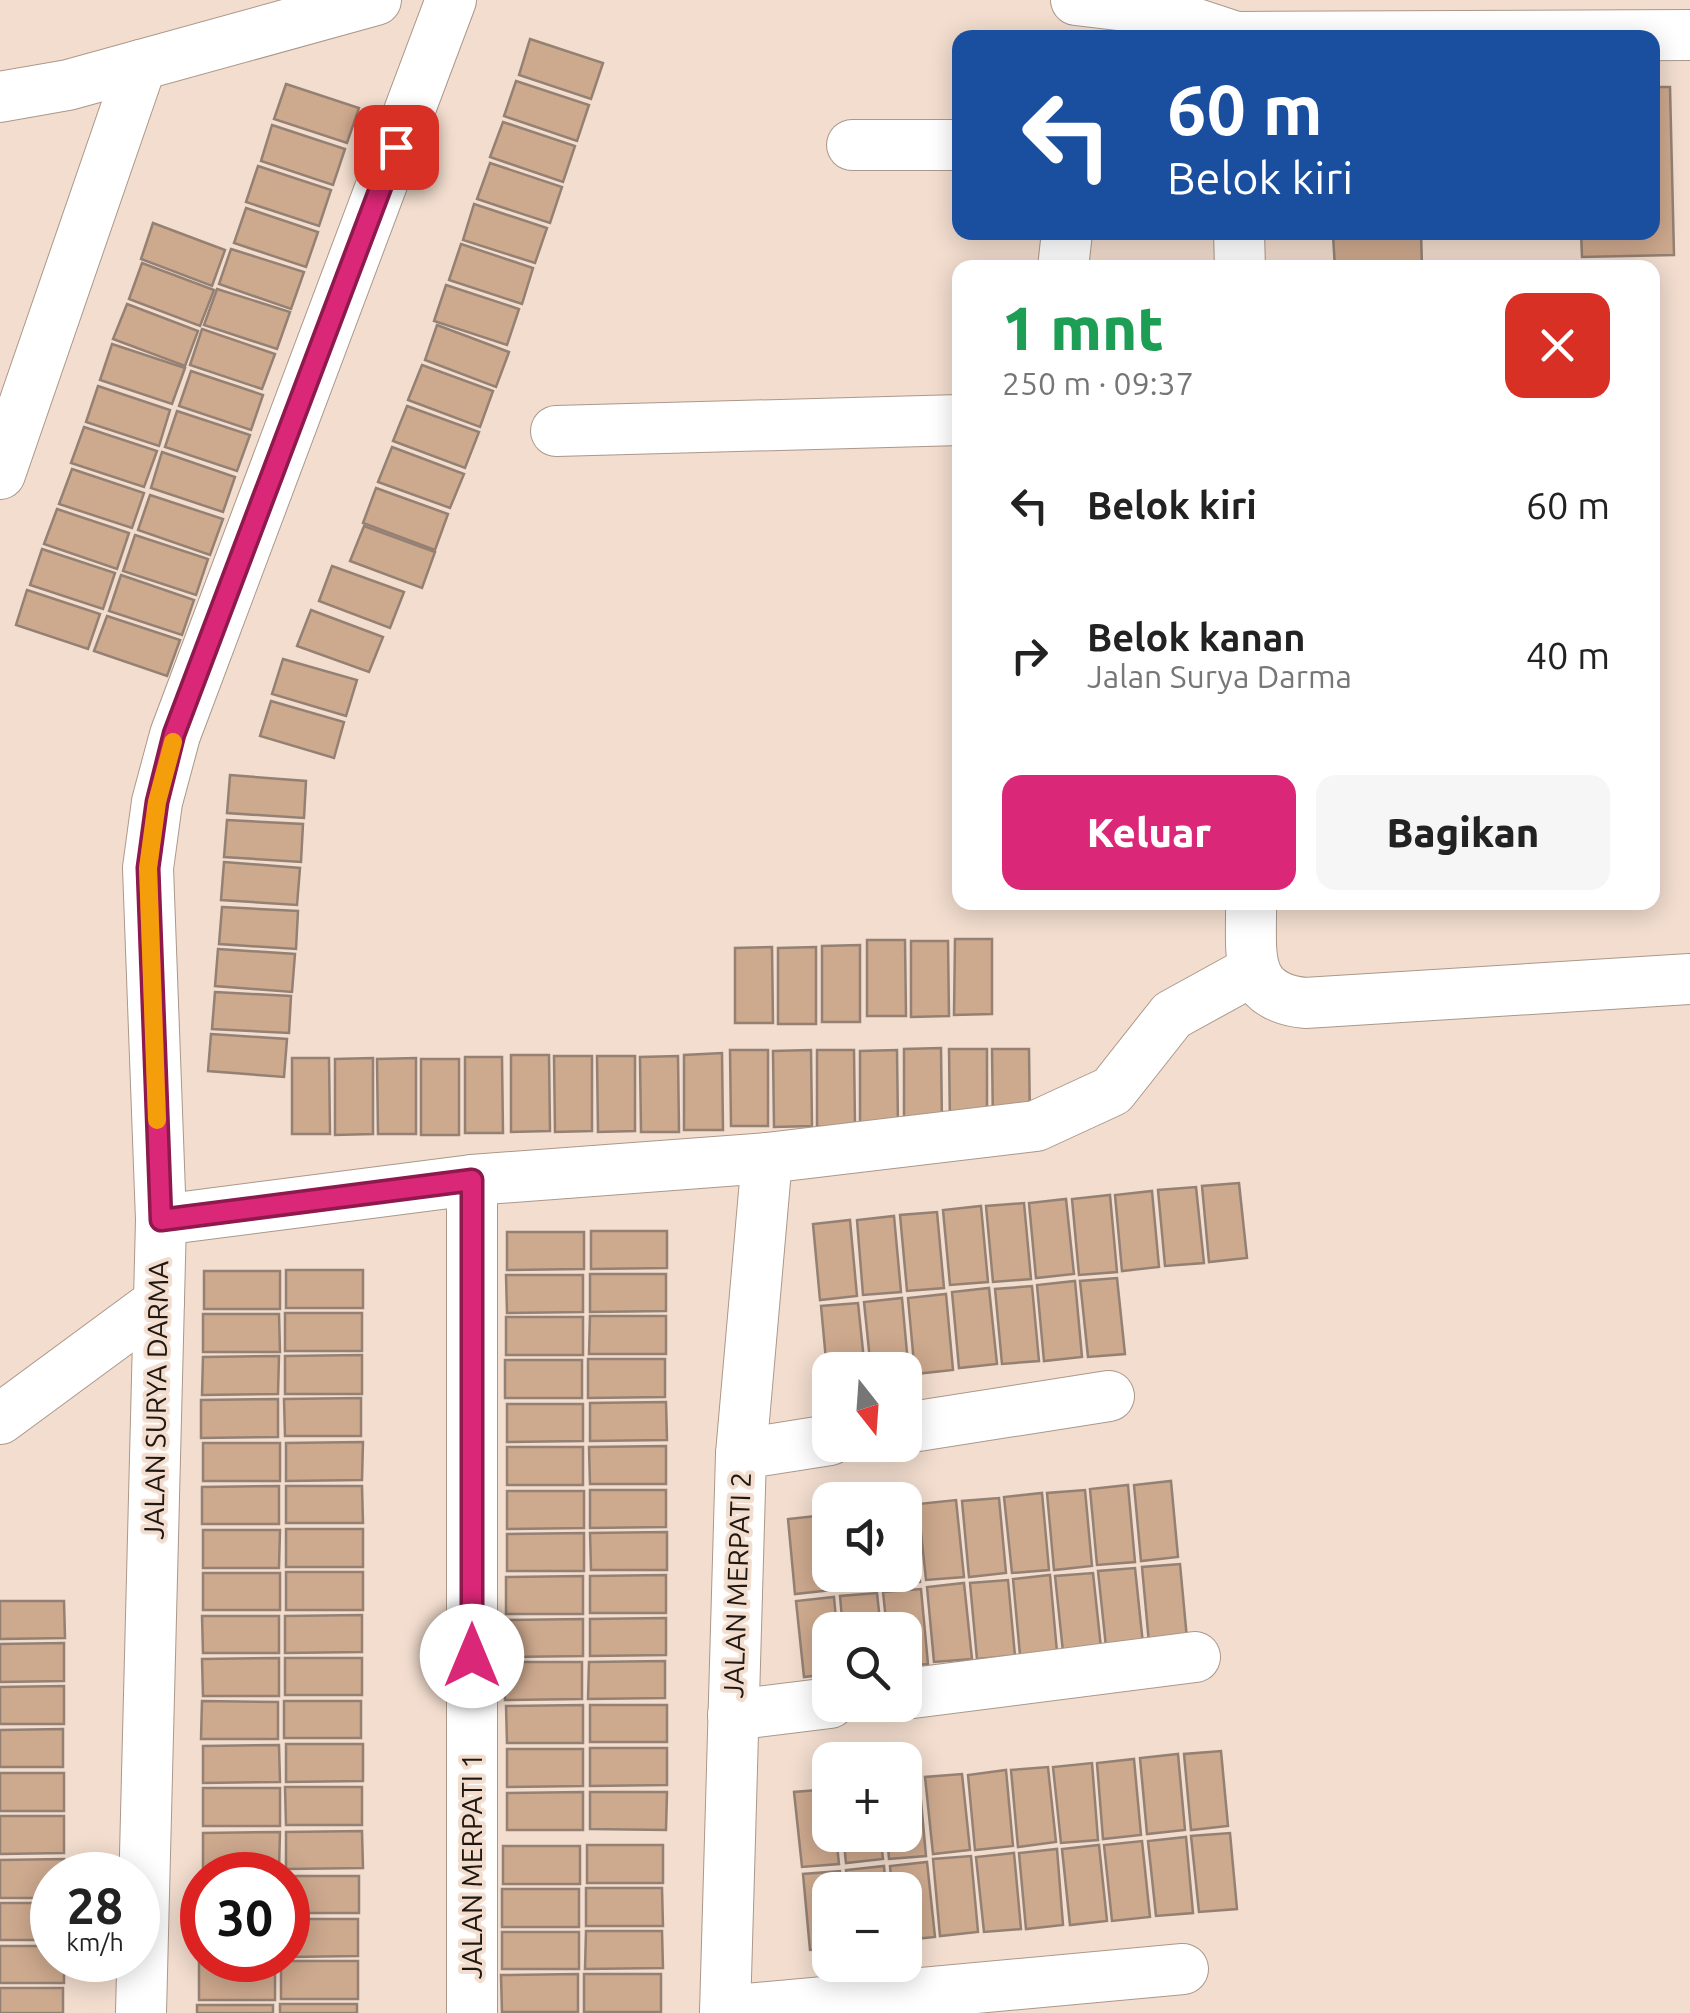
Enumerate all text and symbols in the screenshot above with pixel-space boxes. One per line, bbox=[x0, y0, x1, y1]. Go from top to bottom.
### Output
icon: left bbox=[1002, 70, 1132, 200]
text: 60 m bbox=[1167, 70, 1323, 148]
pin bbox=[354, 105, 439, 190]
icon: arrive bbox=[369, 120, 424, 175]
text: Belok kiri bbox=[1167, 152, 1353, 203]
button: close bbox=[1505, 293, 1610, 398]
text: 1 mnt bbox=[1002, 294, 1164, 361]
text: 250 m · 09:37 bbox=[1002, 365, 1194, 401]
icon: left bbox=[1002, 478, 1057, 533]
text: Belok kiri bbox=[1087, 484, 1257, 526]
text: 60 m bbox=[1526, 484, 1610, 526]
text: Belok kanan bbox=[1087, 616, 1306, 658]
icon: right bbox=[1002, 628, 1057, 683]
text: 40 m bbox=[1526, 634, 1610, 676]
text: Jalan Surya Darma bbox=[1087, 658, 1352, 694]
button: Keluar bbox=[1002, 775, 1296, 890]
button: Bagikan bbox=[1316, 775, 1610, 890]
street label: JALAN SURYA DARMA bbox=[138, 1260, 173, 1540]
north arrow bbox=[812, 1352, 922, 1462]
map controls bbox=[812, 1352, 922, 1982]
street label: JALAN MERPATI 2 bbox=[717, 1471, 756, 1699]
button: sound bbox=[812, 1482, 922, 1592]
position arrow bbox=[420, 1604, 524, 1708]
button: search bbox=[812, 1612, 922, 1722]
button: + bbox=[812, 1742, 922, 1852]
street label: JALAN MERPATI 1 bbox=[456, 1753, 487, 1979]
speed limit sign: 30 bbox=[180, 1852, 310, 1982]
button: − bbox=[812, 1872, 922, 1982]
text: 28 bbox=[67, 1877, 123, 1933]
text: km/h bbox=[66, 1928, 124, 1956]

